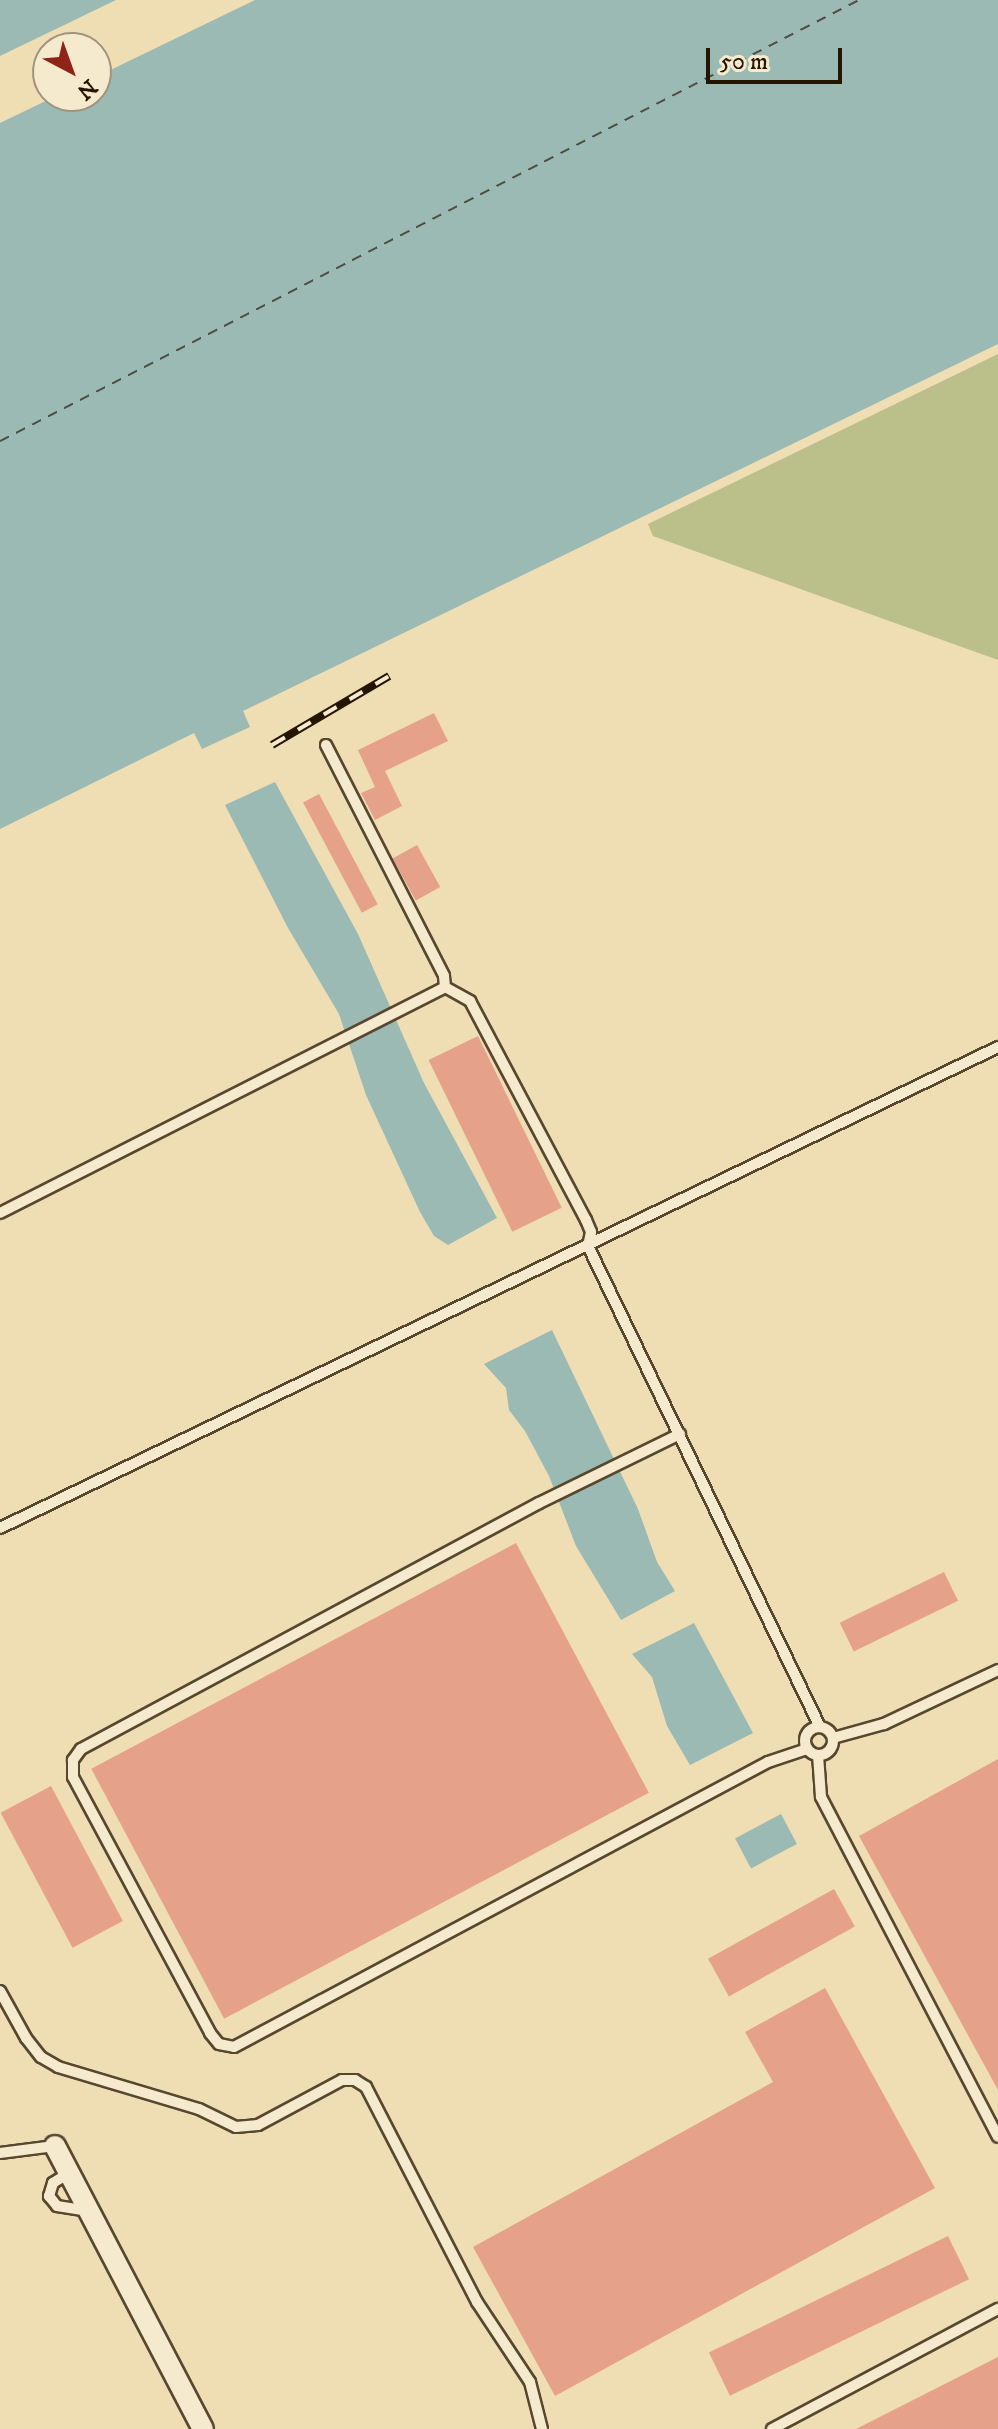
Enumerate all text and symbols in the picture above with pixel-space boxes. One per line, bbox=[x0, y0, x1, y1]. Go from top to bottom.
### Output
north arrow bbox=[32, 32, 112, 112]
scale bar bbox=[710, 32, 846, 82]
text: 50 m bbox=[720, 47, 768, 77]
text: N bbox=[71, 73, 102, 105]

